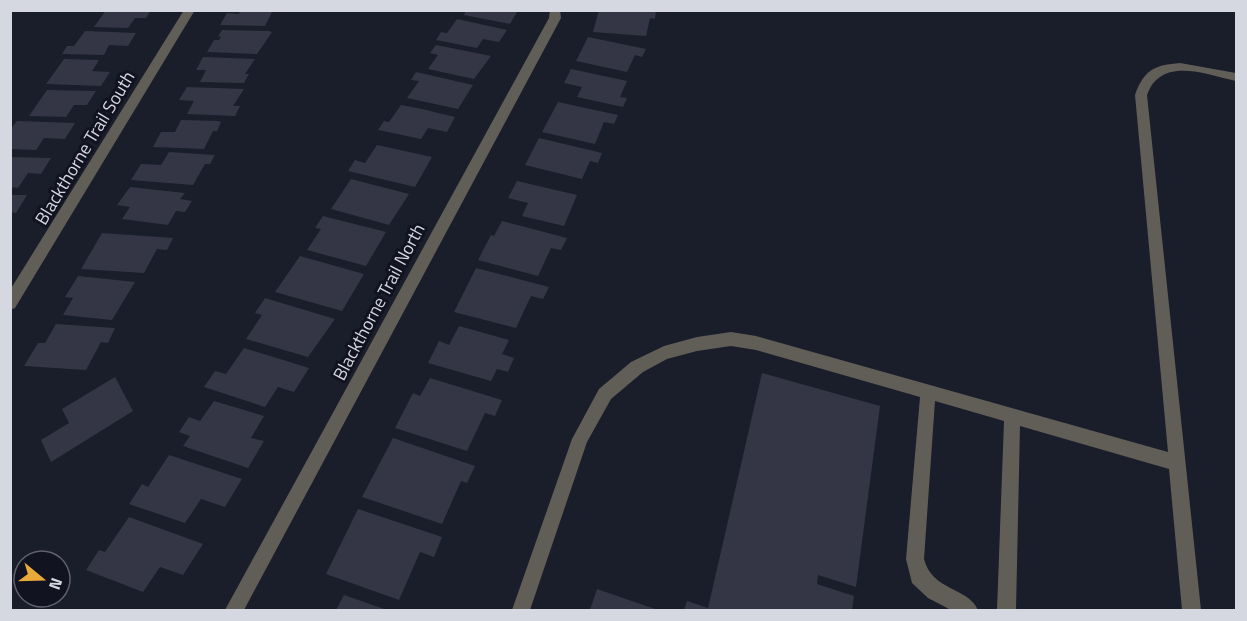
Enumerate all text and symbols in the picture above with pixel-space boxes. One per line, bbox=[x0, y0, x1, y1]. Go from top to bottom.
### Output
street label: Blackthorne Trail South bbox=[28, 66, 141, 230]
street label: Blackthorne Trail North bbox=[326, 219, 431, 385]
north arrow bbox=[12, 549, 72, 609]
text: N bbox=[43, 575, 69, 593]

